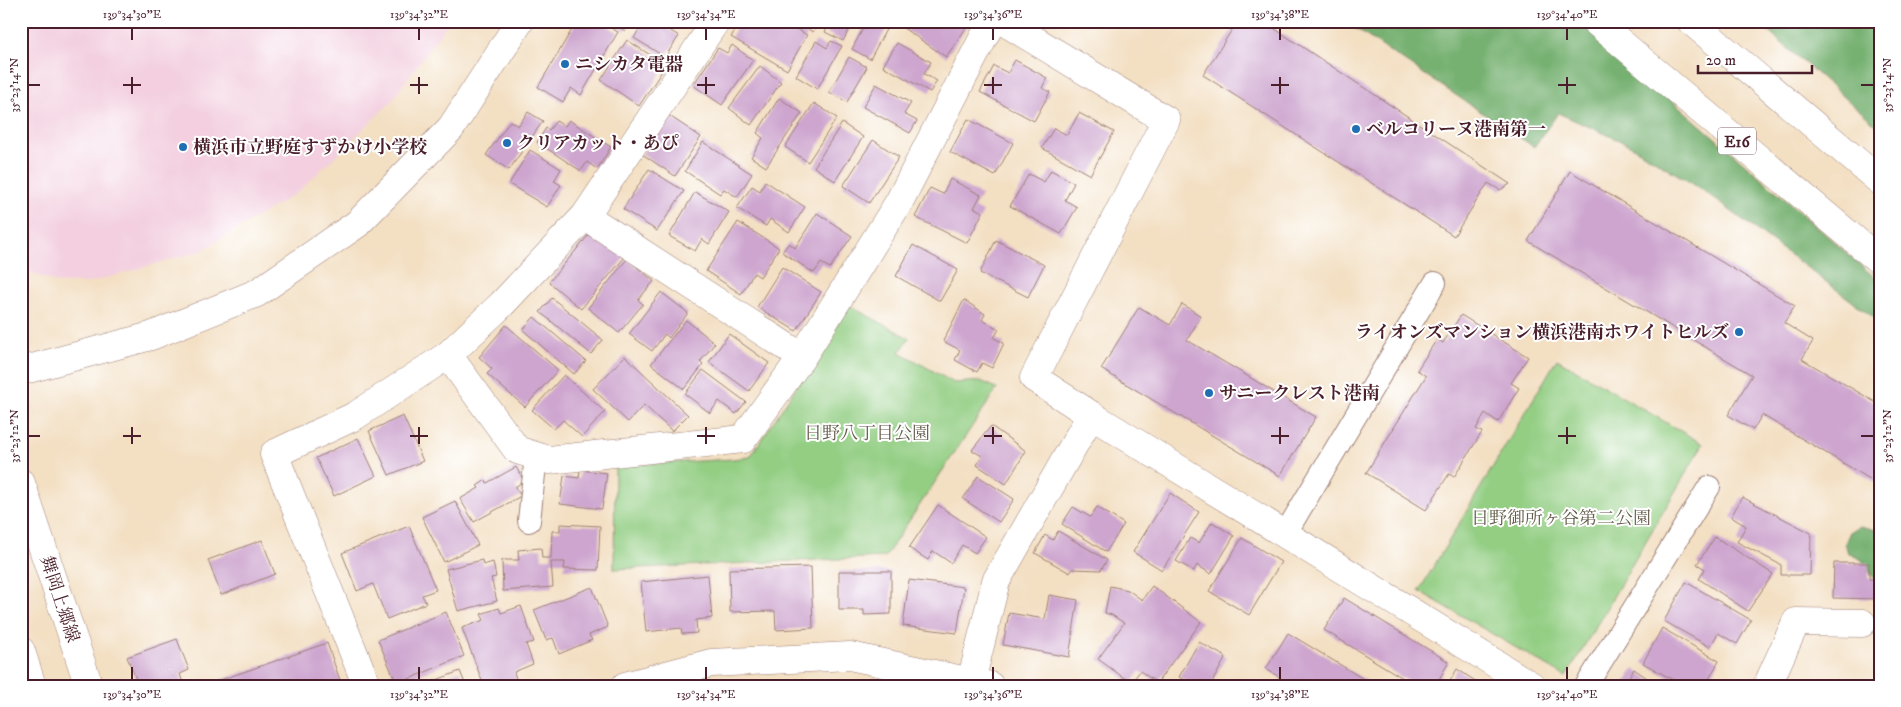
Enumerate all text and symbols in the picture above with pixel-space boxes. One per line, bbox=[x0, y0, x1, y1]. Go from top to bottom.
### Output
text: 139°34'30"E bbox=[103, 7, 162, 22]
text: 139°34'32"E bbox=[390, 7, 448, 22]
text: 139°34'34"E bbox=[676, 7, 736, 22]
text: 139°34'36"E bbox=[964, 7, 1023, 22]
text: 139°34'38"E bbox=[1251, 7, 1310, 22]
text: 139°34'40"E bbox=[1537, 7, 1598, 22]
scale bar bbox=[1698, 42, 1812, 74]
text: 20 m bbox=[1706, 51, 1736, 70]
place label: ニシカタ電器 bbox=[575, 54, 683, 76]
text: 35°23'14"N bbox=[7, 57, 22, 112]
text: 35°23'14"N bbox=[1880, 57, 1895, 112]
marker: ニシカタ電器 bbox=[559, 58, 571, 70]
place label: ベルコリーヌ港南第一 bbox=[1366, 119, 1546, 141]
marker: ベルコリーヌ港南第一 bbox=[1350, 123, 1362, 135]
road number: E16 bbox=[1718, 128, 1756, 154]
place label: クリアカット・あぴ bbox=[517, 133, 679, 155]
place label: 横浜市立野庭すずかけ小学校 bbox=[193, 137, 427, 159]
marker: クリアカット・あぴ bbox=[501, 137, 513, 149]
marker: 横浜市立野庭すずかけ小学校 bbox=[177, 141, 189, 153]
place label: ライオンズマンション横浜港南ホワイトヒルズ bbox=[1355, 322, 1729, 344]
marker: ライオンズマンション横浜港南ホワイトヒルズ bbox=[1733, 326, 1745, 338]
place label: サニークレスト港南 bbox=[1219, 383, 1380, 405]
marker: サニークレスト港南 bbox=[1203, 387, 1215, 399]
text: 35°23'12"N bbox=[7, 409, 22, 463]
text: 35°23'12"N bbox=[1880, 409, 1895, 463]
park label: 日野八丁目公園 bbox=[804, 423, 930, 445]
park label: 日野御所ヶ谷第二公園 bbox=[1471, 508, 1651, 530]
street label: 舞岡上郷線 bbox=[35, 553, 83, 646]
text: 139°34'30"E bbox=[103, 687, 162, 702]
text: 139°34'32"E bbox=[390, 687, 448, 702]
text: 139°34'34"E bbox=[676, 687, 736, 702]
text: 139°34'36"E bbox=[964, 687, 1023, 702]
text: 139°34'38"E bbox=[1251, 687, 1310, 702]
text: 139°34'40"E bbox=[1537, 687, 1598, 702]

